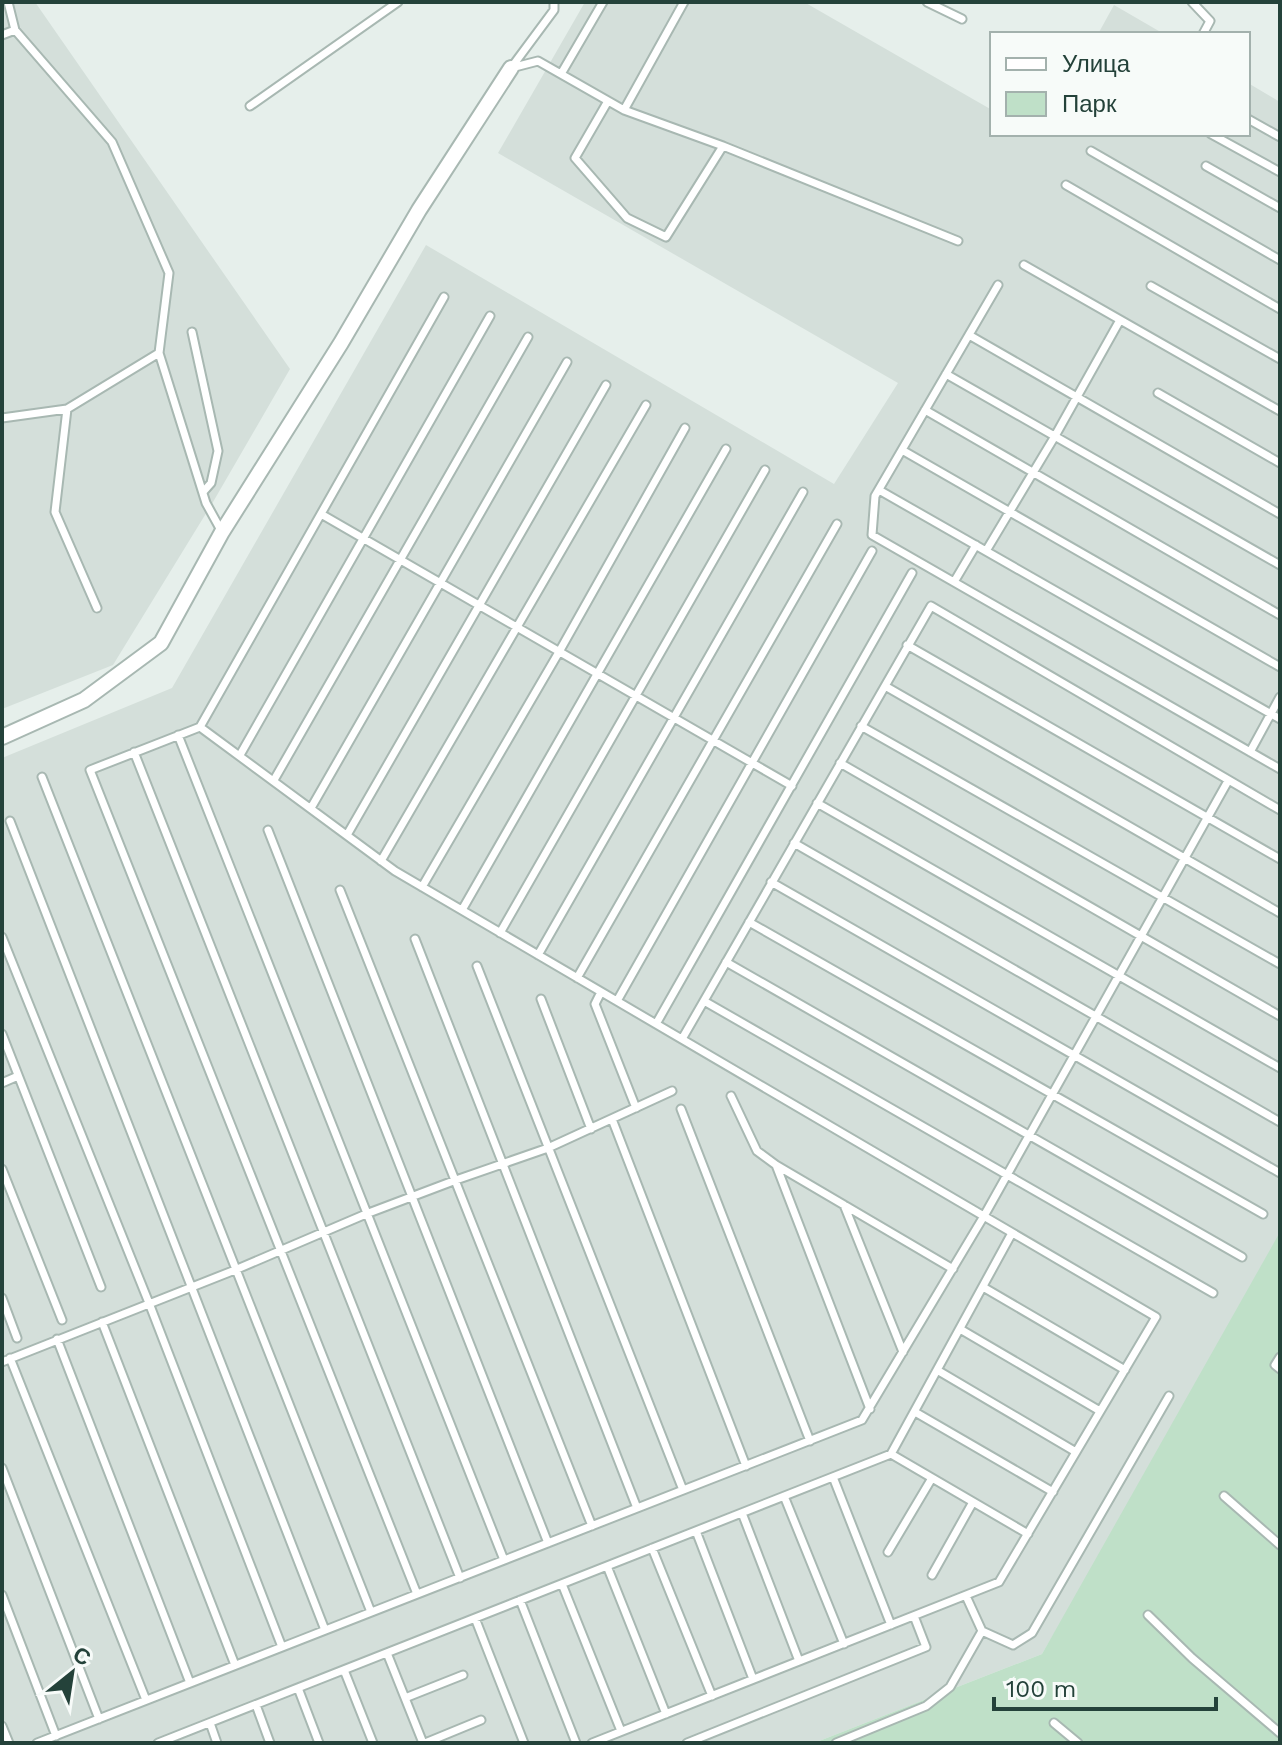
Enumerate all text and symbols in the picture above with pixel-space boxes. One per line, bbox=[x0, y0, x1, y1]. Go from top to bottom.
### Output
legend bbox=[990, 32, 1250, 136]
text: Улица bbox=[1062, 50, 1131, 78]
text: Парк bbox=[1062, 90, 1117, 118]
north arrow bbox=[32, 1633, 112, 1713]
text: С bbox=[69, 1641, 95, 1671]
scale bar bbox=[994, 1661, 1216, 1711]
text: 100 m bbox=[1006, 1675, 1076, 1703]

